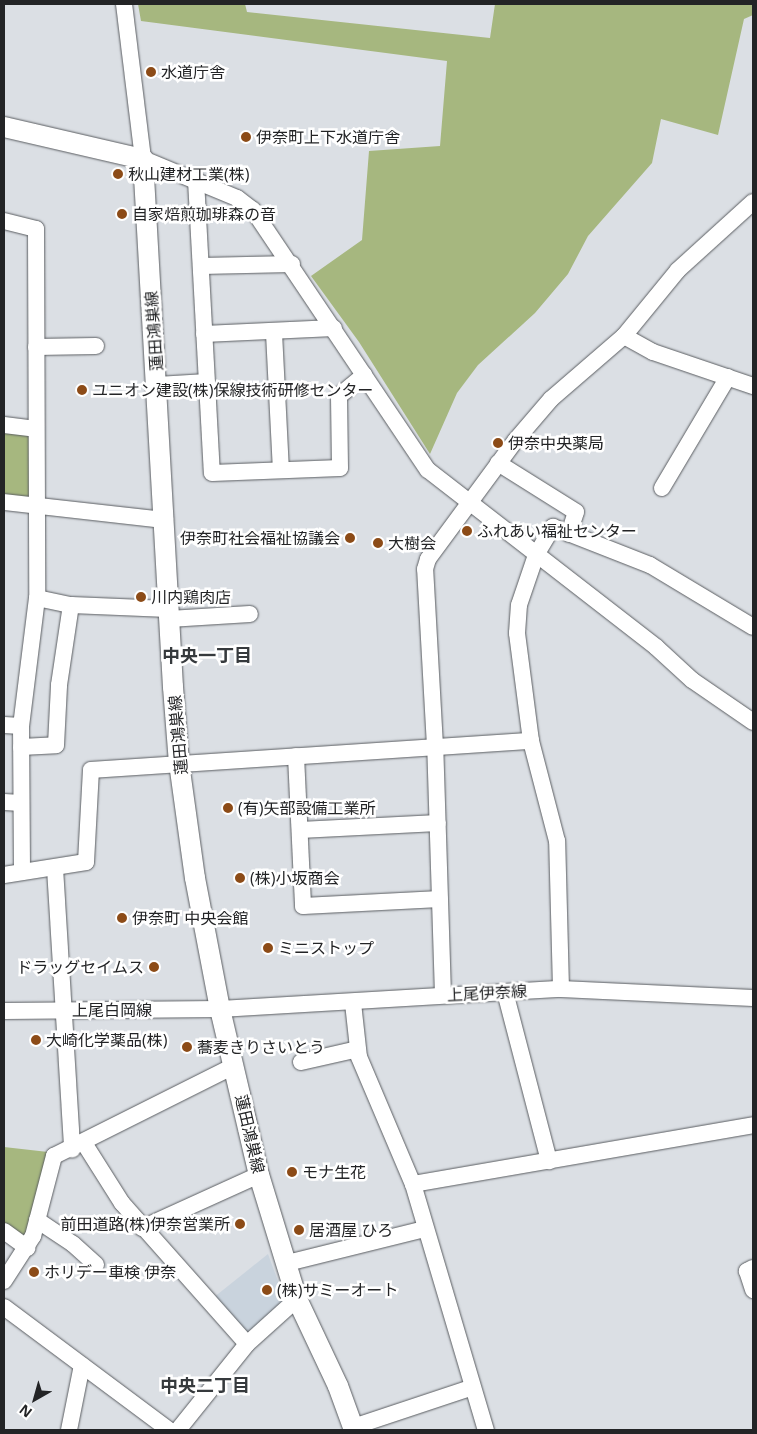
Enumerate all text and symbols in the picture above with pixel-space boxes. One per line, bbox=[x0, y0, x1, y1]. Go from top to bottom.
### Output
place label: 水道庁舎 bbox=[161, 62, 225, 82]
marker: 水道庁舎 bbox=[145, 66, 157, 78]
place label: 伊奈町上下水道庁舎 bbox=[256, 127, 400, 147]
marker: 伊奈町上下水道庁舎 bbox=[240, 131, 252, 143]
place label: 秋山建材工業(株) bbox=[128, 164, 249, 184]
marker: 秋山建材工業(株) bbox=[112, 168, 124, 180]
place label: 自家焙煎珈琲森の音 bbox=[132, 204, 276, 224]
marker: 自家焙煎珈琲森の音 bbox=[116, 208, 128, 220]
street label: 蓮田鴻巣線 bbox=[142, 290, 166, 372]
place label: ユニオン建設(株)保線技術研修センター bbox=[92, 380, 373, 400]
marker: ユニオン建設(株)保線技術研修センター bbox=[76, 384, 88, 396]
place label: 伊奈中央薬局 bbox=[508, 433, 604, 453]
marker: 伊奈中央薬局 bbox=[492, 437, 504, 449]
place label: ふれあい福祉センター bbox=[477, 521, 637, 541]
marker: ふれあい福祉センター bbox=[461, 525, 473, 537]
place label: 伊奈町社会福祉協議会 bbox=[180, 528, 340, 548]
marker: 伊奈町社会福祉協議会 bbox=[344, 532, 356, 544]
place label: 大樹会 bbox=[388, 533, 436, 553]
marker: 大樹会 bbox=[372, 537, 384, 549]
place label: 川内鶏肉店 bbox=[151, 587, 231, 607]
marker: 川内鶏肉店 bbox=[135, 591, 147, 603]
district label: 中央一丁目 bbox=[162, 644, 252, 666]
street label: 蓮田鴻巣線 bbox=[165, 694, 191, 776]
place label: (有)矢部設備工業所 bbox=[238, 798, 375, 818]
marker: (有)矢部設備工業所 bbox=[222, 802, 234, 814]
place label: (株)小坂商会 bbox=[250, 868, 339, 888]
marker: (株)小坂商会 bbox=[234, 872, 246, 884]
place label: 伊奈町 中央会館 bbox=[132, 908, 248, 928]
marker: 伊奈町 中央会館 bbox=[116, 912, 128, 924]
place label: ミニストップ bbox=[278, 938, 374, 958]
marker: ミニストップ bbox=[262, 942, 274, 954]
place label: ドラッグセイムス bbox=[16, 957, 144, 977]
marker: ドラッグセイムス bbox=[148, 961, 160, 973]
street label: 上尾伊奈線 bbox=[447, 981, 527, 1005]
street label: 上尾白岡線 bbox=[72, 1000, 152, 1020]
place label: 大崎化学薬品(株) bbox=[46, 1030, 167, 1050]
marker: 大崎化学薬品(株) bbox=[30, 1034, 42, 1046]
place label: 蕎麦きりさいとう bbox=[197, 1037, 325, 1057]
marker: 蕎麦きりさいとう bbox=[181, 1041, 193, 1053]
street label: 蓮田鴻巣線 bbox=[232, 1093, 268, 1175]
place label: モナ生花 bbox=[302, 1162, 366, 1182]
marker: モナ生花 bbox=[286, 1166, 298, 1178]
place label: 前田道路(株)伊奈営業所 bbox=[61, 1214, 230, 1234]
marker: 前田道路(株)伊奈営業所 bbox=[234, 1218, 246, 1230]
place label: 居酒屋 ひろ bbox=[309, 1220, 393, 1240]
marker: 居酒屋 ひろ bbox=[293, 1224, 305, 1236]
place label: ホリデー車検 伊奈 bbox=[44, 1262, 176, 1282]
marker: ホリデー車検 伊奈 bbox=[28, 1266, 40, 1278]
place label: (株)サミーオート bbox=[277, 1280, 398, 1300]
marker: (株)サミーオート bbox=[261, 1284, 273, 1296]
north arrow bbox=[10, 1374, 60, 1424]
district label: 中央二丁目 bbox=[160, 1374, 250, 1396]
text: N bbox=[15, 1400, 36, 1422]

